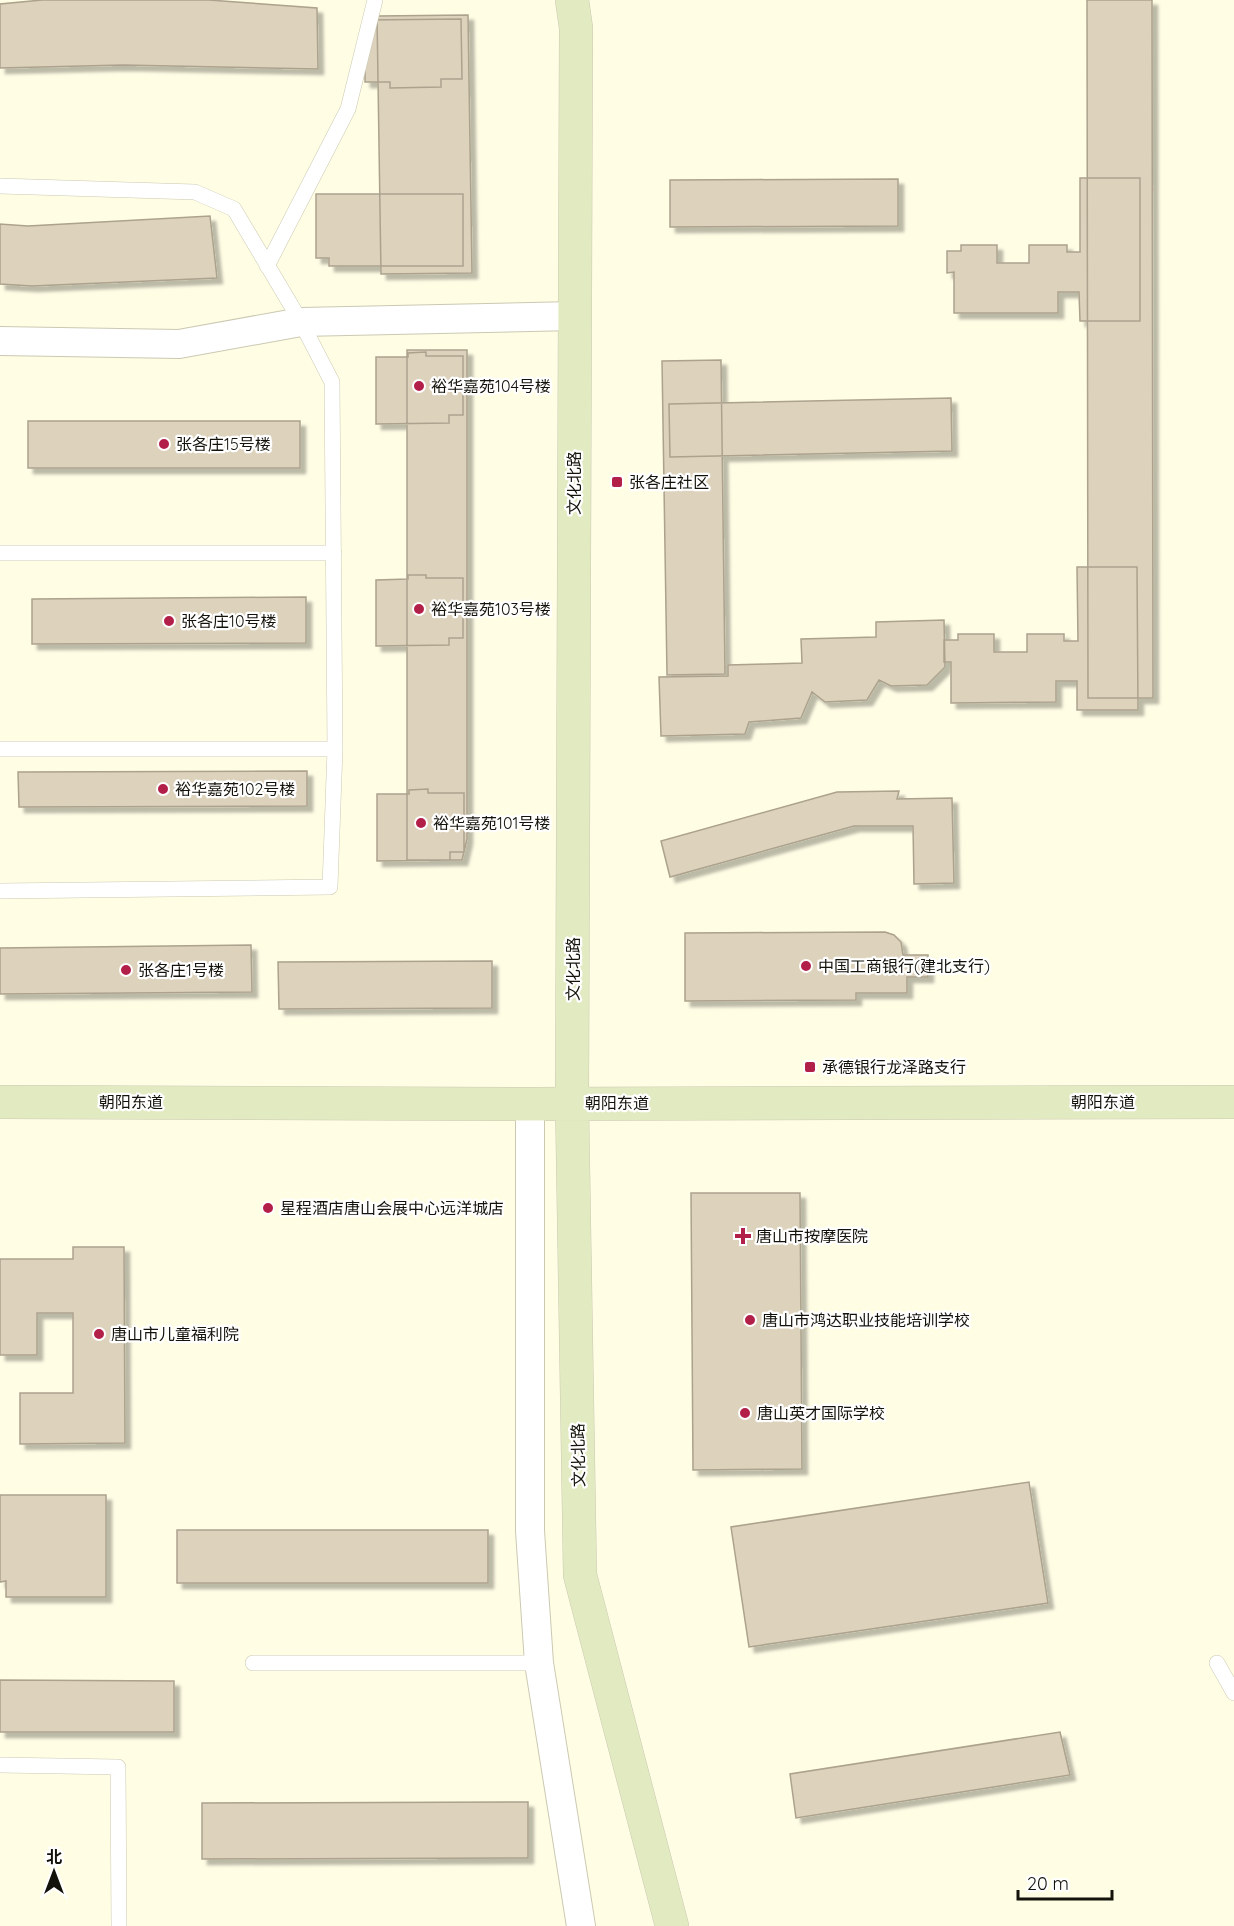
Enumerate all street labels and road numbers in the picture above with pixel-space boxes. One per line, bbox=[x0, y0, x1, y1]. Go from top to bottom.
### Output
street label: 文化北路 bbox=[564, 451, 584, 515]
street label: 文化北路 bbox=[563, 937, 583, 1001]
street label: 朝阳东道 bbox=[99, 1092, 163, 1112]
street label: 朝阳东道 bbox=[1071, 1092, 1135, 1112]
street label: 朝阳东道 bbox=[585, 1093, 649, 1113]
street label: 文化北路 bbox=[567, 1423, 589, 1487]

